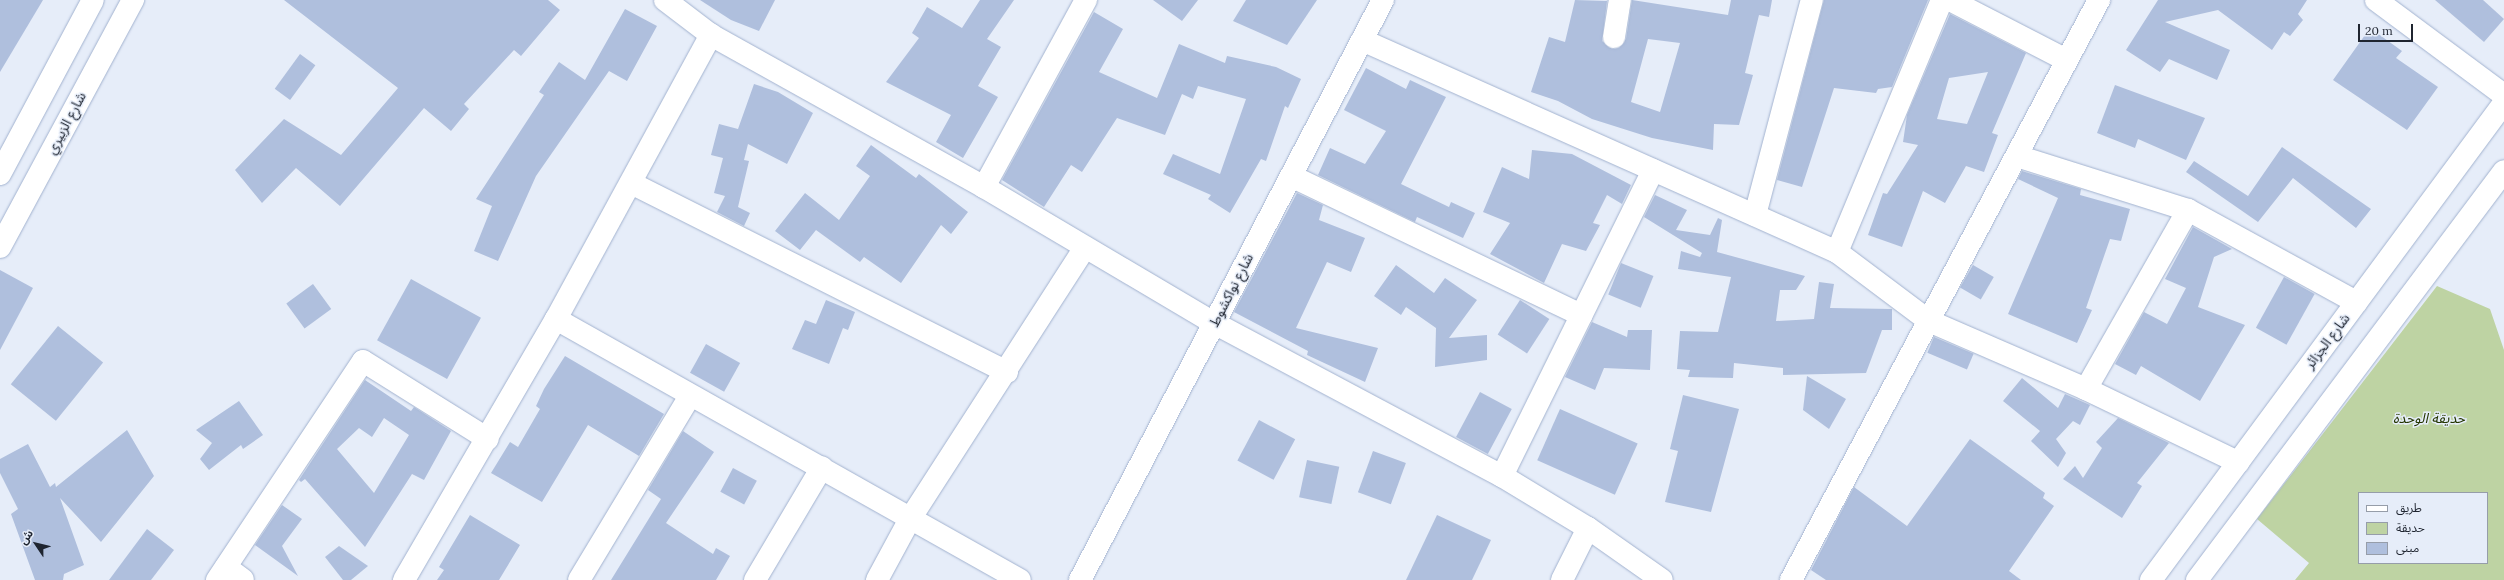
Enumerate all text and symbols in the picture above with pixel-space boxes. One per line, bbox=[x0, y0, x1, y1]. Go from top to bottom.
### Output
scale bar bbox=[2360, 16, 2415, 42]
text: 20 m bbox=[2365, 23, 2393, 38]
street label: شارع الزبيري bbox=[43, 89, 89, 157]
street label: شارع نواكشوط bbox=[1205, 251, 1257, 329]
street label: شارع الجزائر bbox=[2301, 310, 2353, 372]
park label: حديقة الوحدة bbox=[2393, 410, 2465, 426]
legend bbox=[2358, 492, 2488, 564]
text: طريق bbox=[2396, 500, 2422, 515]
text: حديقة bbox=[2396, 520, 2425, 535]
north arrow bbox=[16, 524, 56, 564]
text: ش bbox=[16, 527, 36, 547]
text: مبنى bbox=[2396, 540, 2419, 555]

